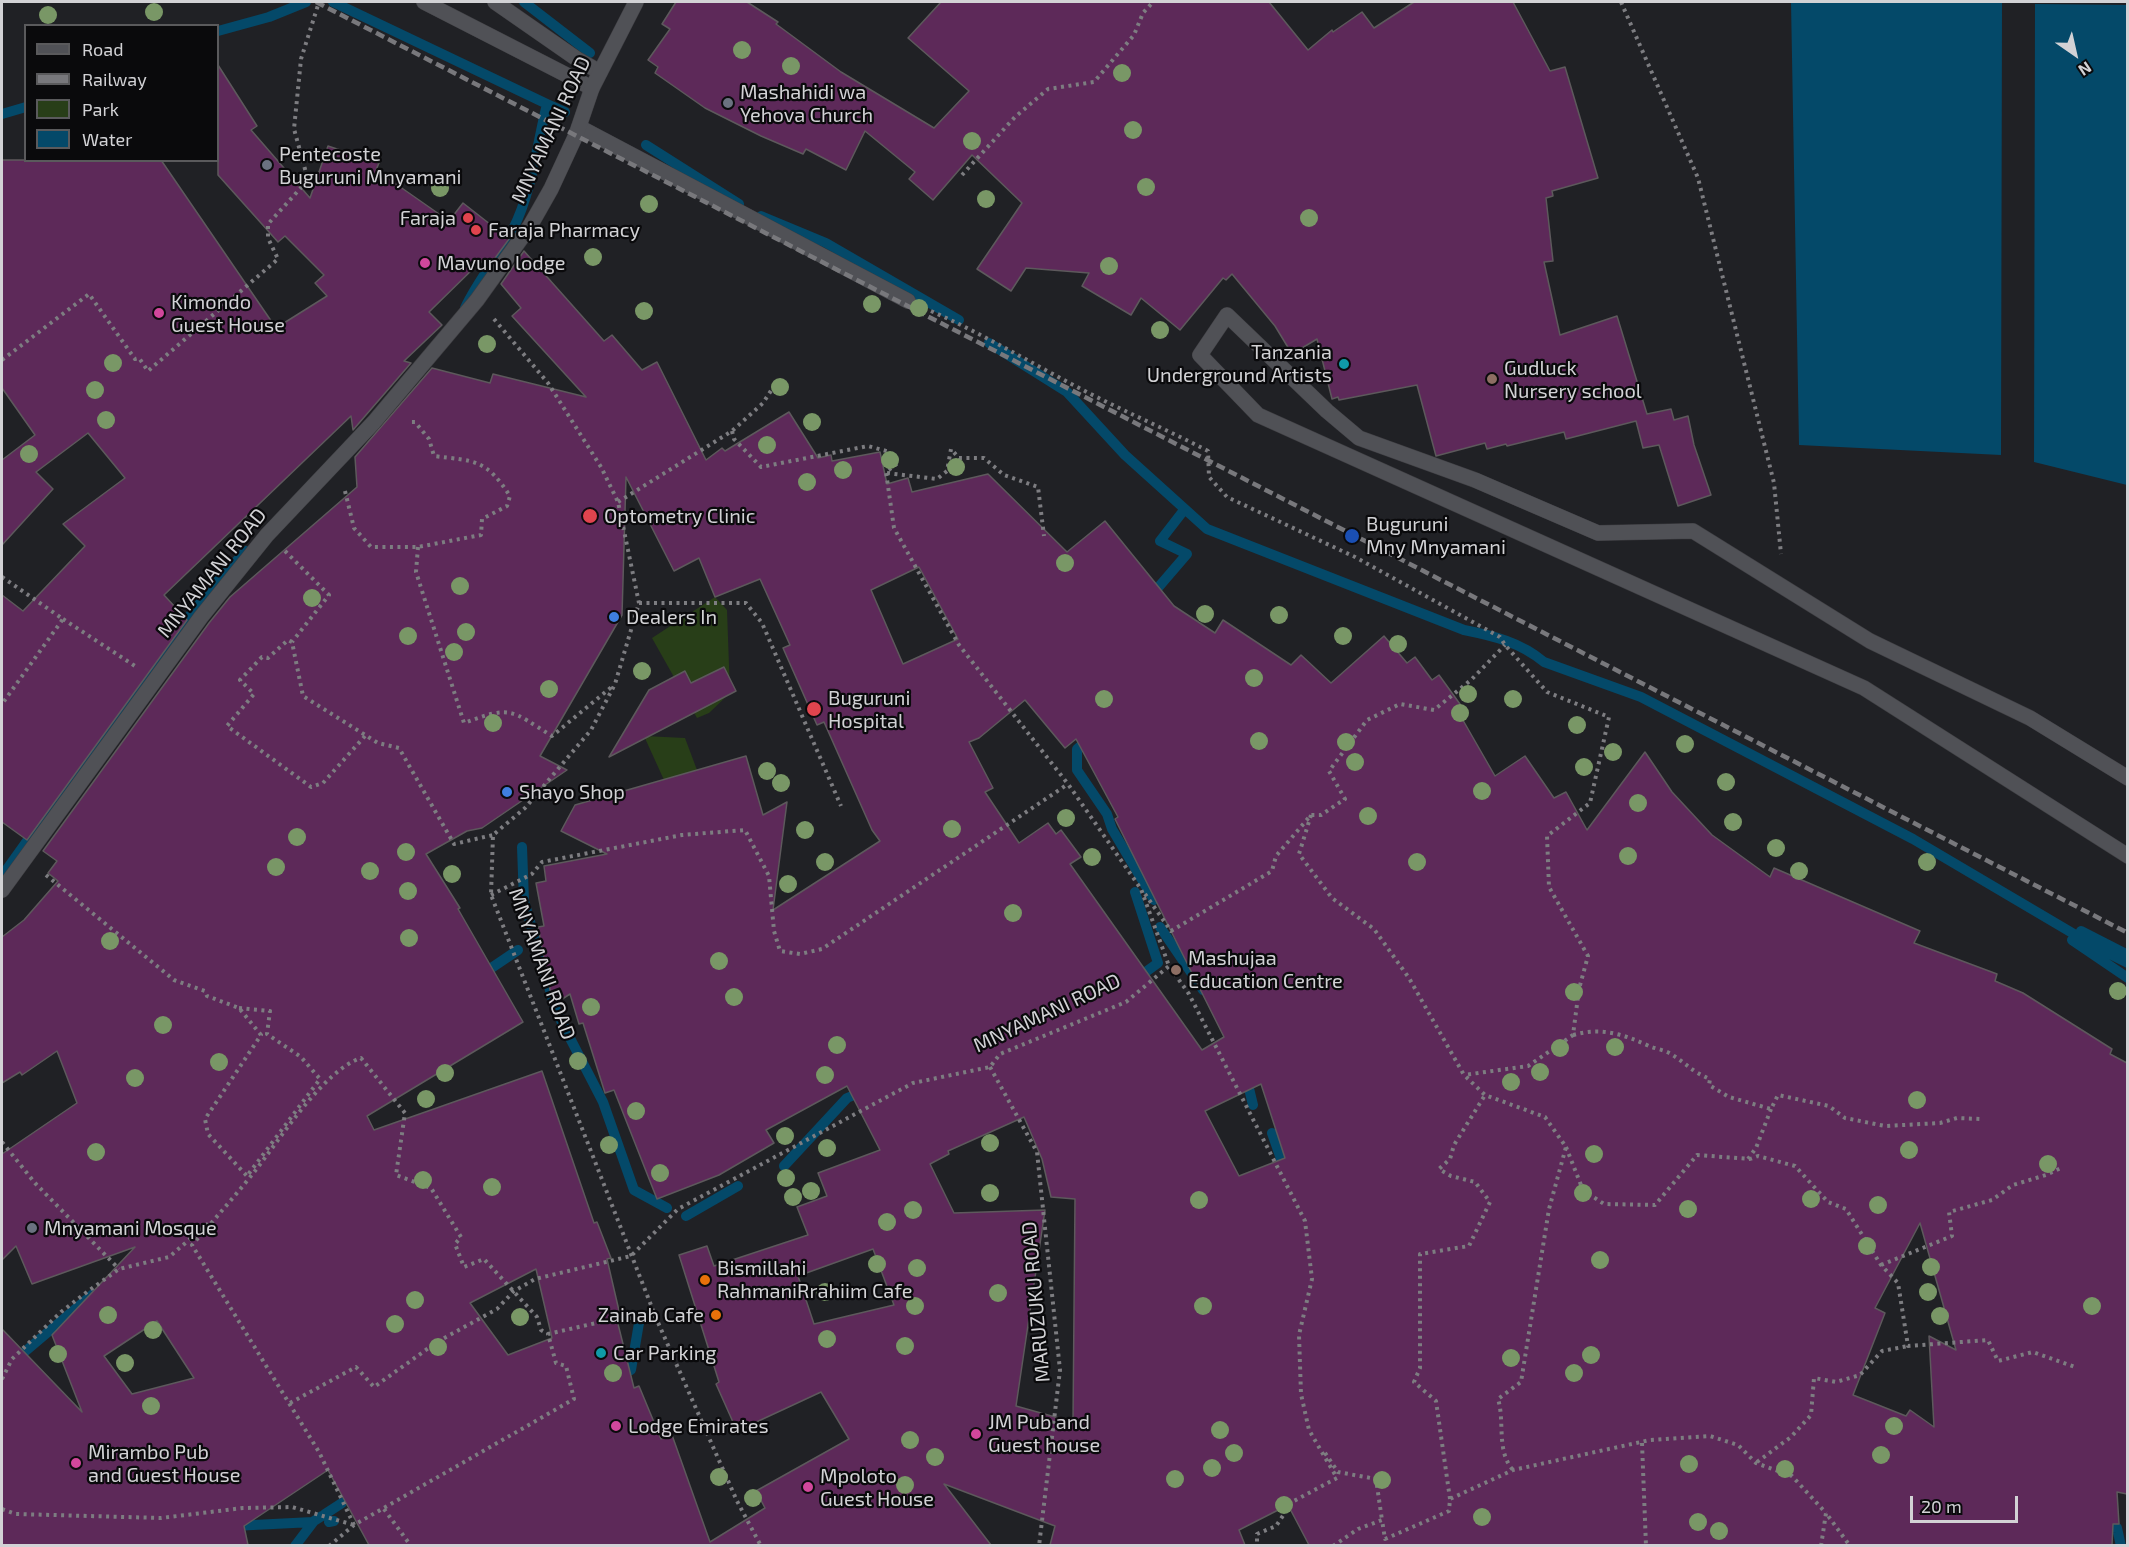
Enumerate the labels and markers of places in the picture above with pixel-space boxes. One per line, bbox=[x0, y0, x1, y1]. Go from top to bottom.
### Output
place label: Mashahidi wa Yehova Church bbox=[740, 80, 873, 127]
marker: Mashahidi wa Yehova Church bbox=[721, 96, 735, 110]
place label: Pentecoste Buguruni Mnyamani bbox=[279, 142, 462, 189]
marker: Pentecoste Buguruni Mnyamani bbox=[260, 158, 274, 172]
place label: Faraja bbox=[400, 206, 456, 230]
marker: Faraja bbox=[461, 211, 475, 225]
place label: Faraja Pharmacy bbox=[488, 218, 640, 242]
marker: Faraja Pharmacy bbox=[469, 223, 483, 237]
place label: Mavuno lodge bbox=[437, 251, 566, 275]
marker: Mavuno lodge bbox=[418, 256, 432, 270]
place label: Kimondo Guest House bbox=[171, 290, 285, 337]
marker: Kimondo Guest House bbox=[152, 306, 166, 320]
place label: Tanzania Underground Artists bbox=[1147, 340, 1332, 387]
place label: Gudluck Nursery school bbox=[1504, 356, 1642, 403]
marker: Tanzania Underground Artists bbox=[1337, 357, 1351, 371]
marker: Gudluck Nursery school bbox=[1485, 372, 1499, 386]
place label: Optometry Clinic bbox=[604, 504, 756, 528]
marker: Optometry Clinic bbox=[581, 507, 599, 525]
place label: Buguruni Mny Mnyamani bbox=[1366, 512, 1506, 559]
marker: Buguruni Mny Mnyamani bbox=[1343, 527, 1361, 545]
place label: Dealers In bbox=[626, 605, 717, 629]
marker: Dealers In bbox=[607, 610, 621, 624]
place label: Buguruni Hospital bbox=[828, 686, 910, 733]
marker: Buguruni Hospital bbox=[805, 700, 823, 718]
place label: Shayo Shop bbox=[519, 780, 625, 804]
marker: Shayo Shop bbox=[500, 785, 514, 799]
place label: Mashujaa Education Centre bbox=[1188, 946, 1343, 993]
marker: Mashujaa Education Centre bbox=[1169, 963, 1183, 977]
place label: Mnyamani Mosque bbox=[44, 1216, 217, 1240]
marker: Mnyamani Mosque bbox=[25, 1221, 39, 1235]
place label: Bismillahi RahmaniRrahiim Cafe bbox=[717, 1256, 912, 1303]
marker: Bismillahi RahmaniRrahiim Cafe bbox=[698, 1273, 712, 1287]
place label: Zainab Cafe bbox=[598, 1303, 704, 1327]
marker: Zainab Cafe bbox=[709, 1308, 723, 1322]
place label: Car Parking bbox=[613, 1341, 716, 1365]
marker: Car Parking bbox=[594, 1346, 608, 1360]
place label: JM Pub and Guest house bbox=[988, 1410, 1100, 1457]
place label: Lodge Emirates bbox=[628, 1414, 769, 1438]
marker: Lodge Emirates bbox=[609, 1419, 623, 1433]
marker: JM Pub and Guest house bbox=[969, 1427, 983, 1441]
place label: Mirambo Pub and Guest House bbox=[88, 1440, 240, 1487]
marker: Mirambo Pub and Guest House bbox=[69, 1456, 83, 1470]
place label: Mpoloto Guest House bbox=[820, 1464, 934, 1511]
marker: Mpoloto Guest House bbox=[801, 1480, 815, 1494]

